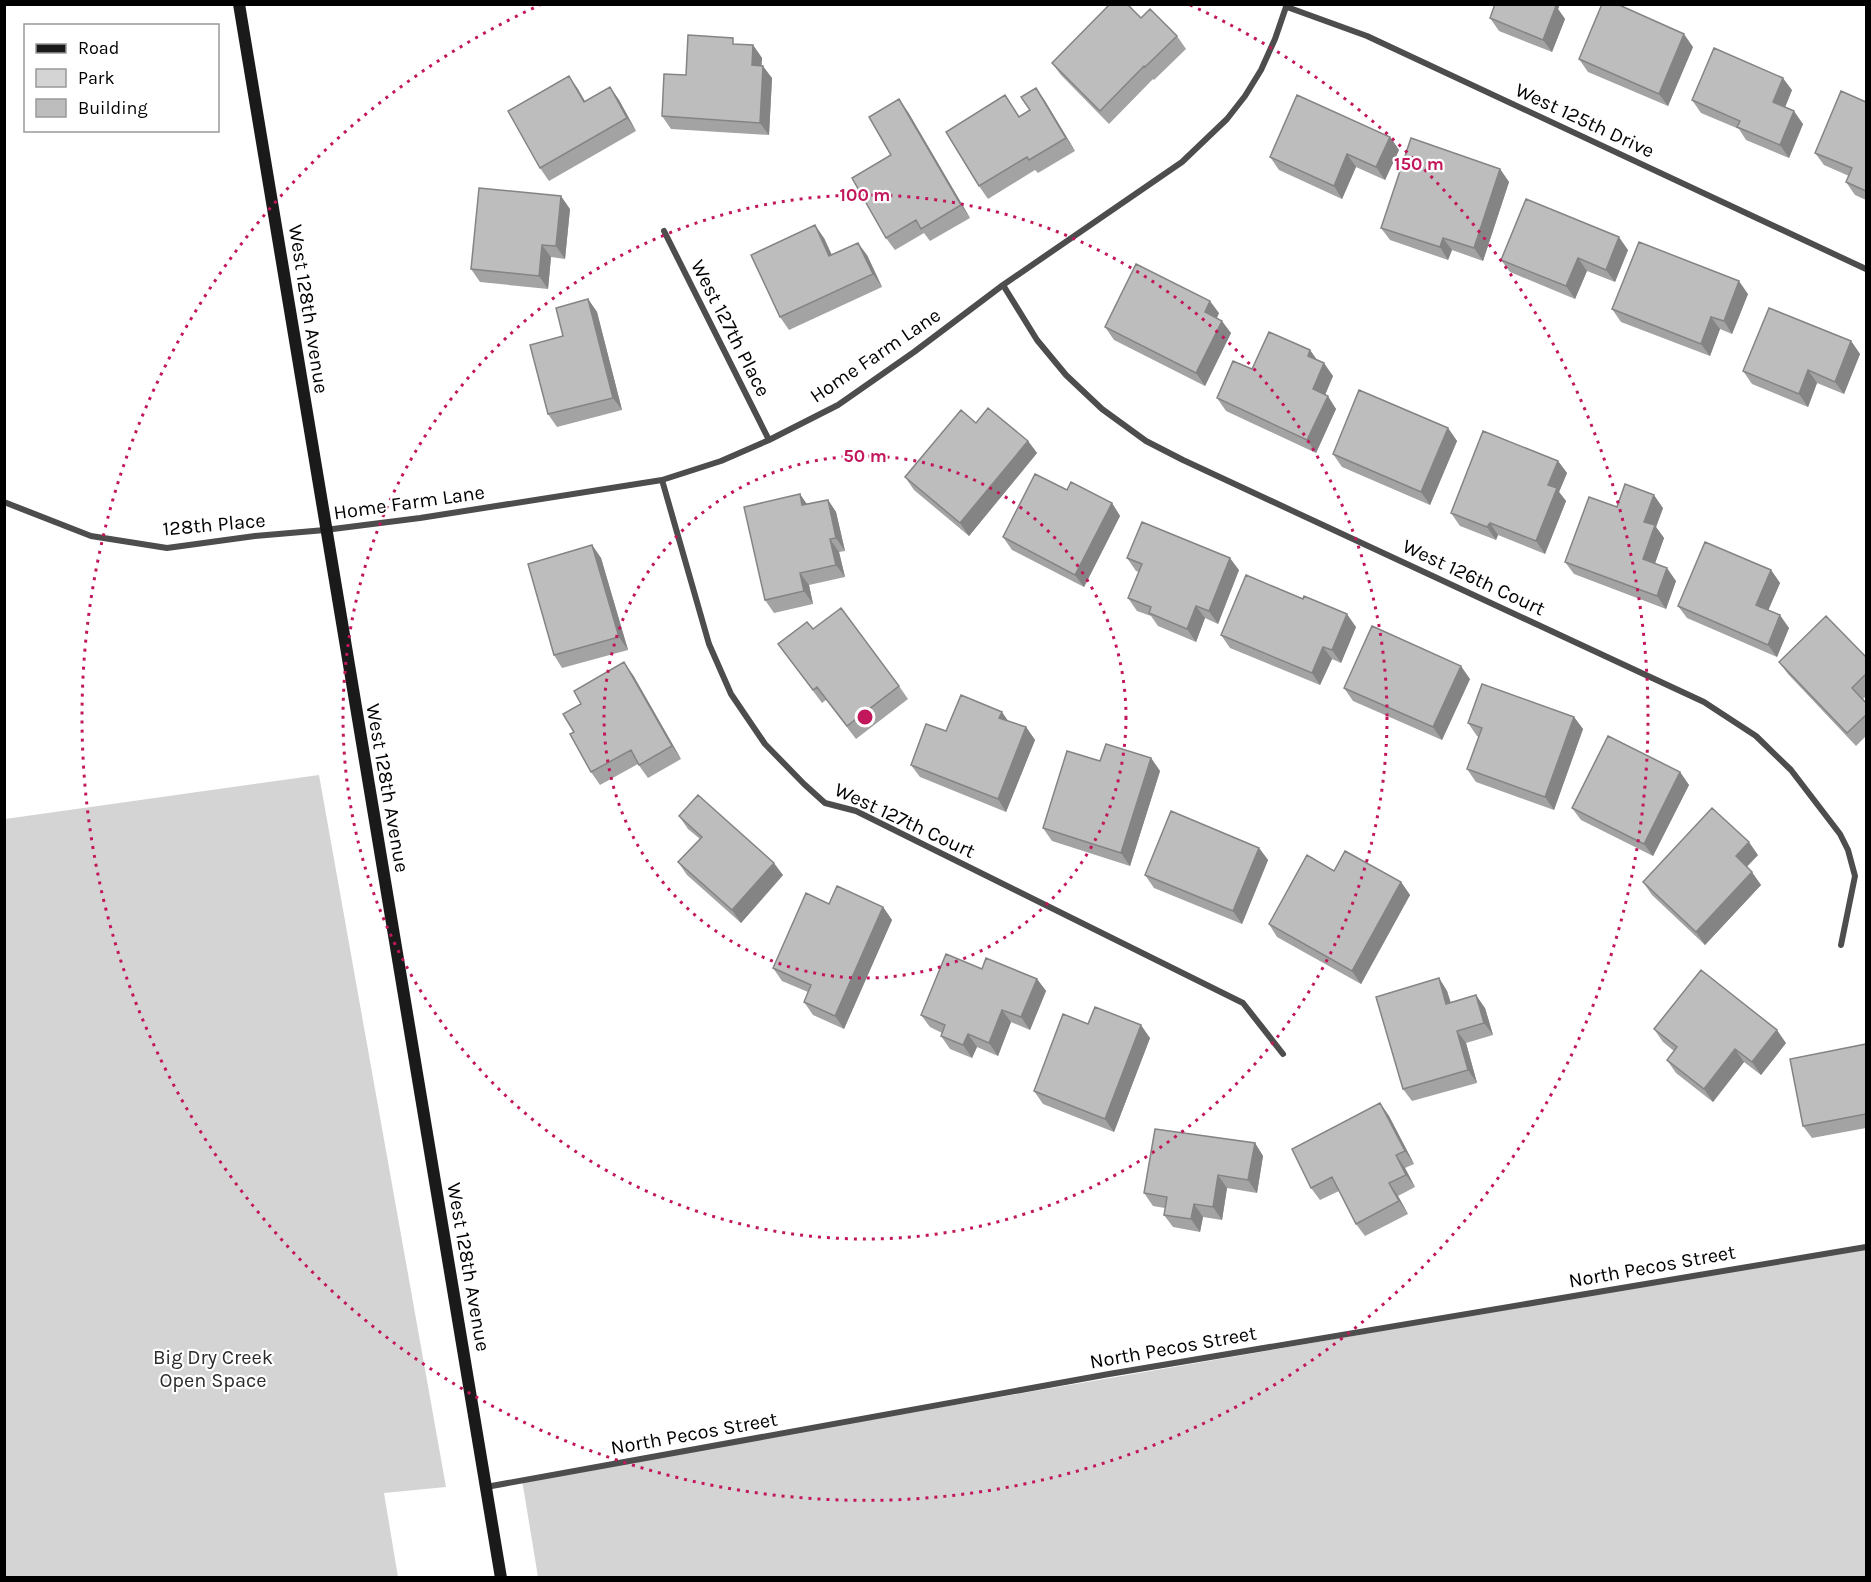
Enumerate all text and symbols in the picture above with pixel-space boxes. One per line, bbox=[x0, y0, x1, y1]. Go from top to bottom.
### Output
legend bbox=[24, 24, 219, 132]
text: Road bbox=[78, 37, 119, 59]
text: Park bbox=[78, 67, 115, 89]
street label: West 125th Drive bbox=[1512, 78, 1658, 163]
text: Building bbox=[78, 97, 148, 119]
text: 150 m bbox=[1394, 153, 1444, 175]
text: 100 m bbox=[840, 184, 890, 206]
street label: West 128th Avenue bbox=[284, 223, 333, 395]
street label: West 127th Place bbox=[686, 256, 775, 400]
street label: Home Farm Lane bbox=[806, 303, 945, 408]
text: 50 m bbox=[843, 445, 887, 467]
street label: Home Farm Lane bbox=[332, 480, 486, 524]
street label: 128th Place bbox=[162, 509, 266, 540]
street label: West 126th Court bbox=[1399, 534, 1549, 621]
street label: West 128th Avenue bbox=[361, 702, 414, 874]
centre of rings bbox=[855, 707, 875, 727]
street label: West 127th Court bbox=[831, 778, 979, 863]
street label: West 128th Avenue bbox=[442, 1181, 495, 1353]
street label: North Pecos Street bbox=[1567, 1240, 1738, 1292]
street label: North Pecos Street bbox=[1088, 1321, 1259, 1373]
park label: Big Dry Creek Open Space bbox=[153, 1346, 273, 1392]
street label: North Pecos Street bbox=[609, 1407, 780, 1459]

